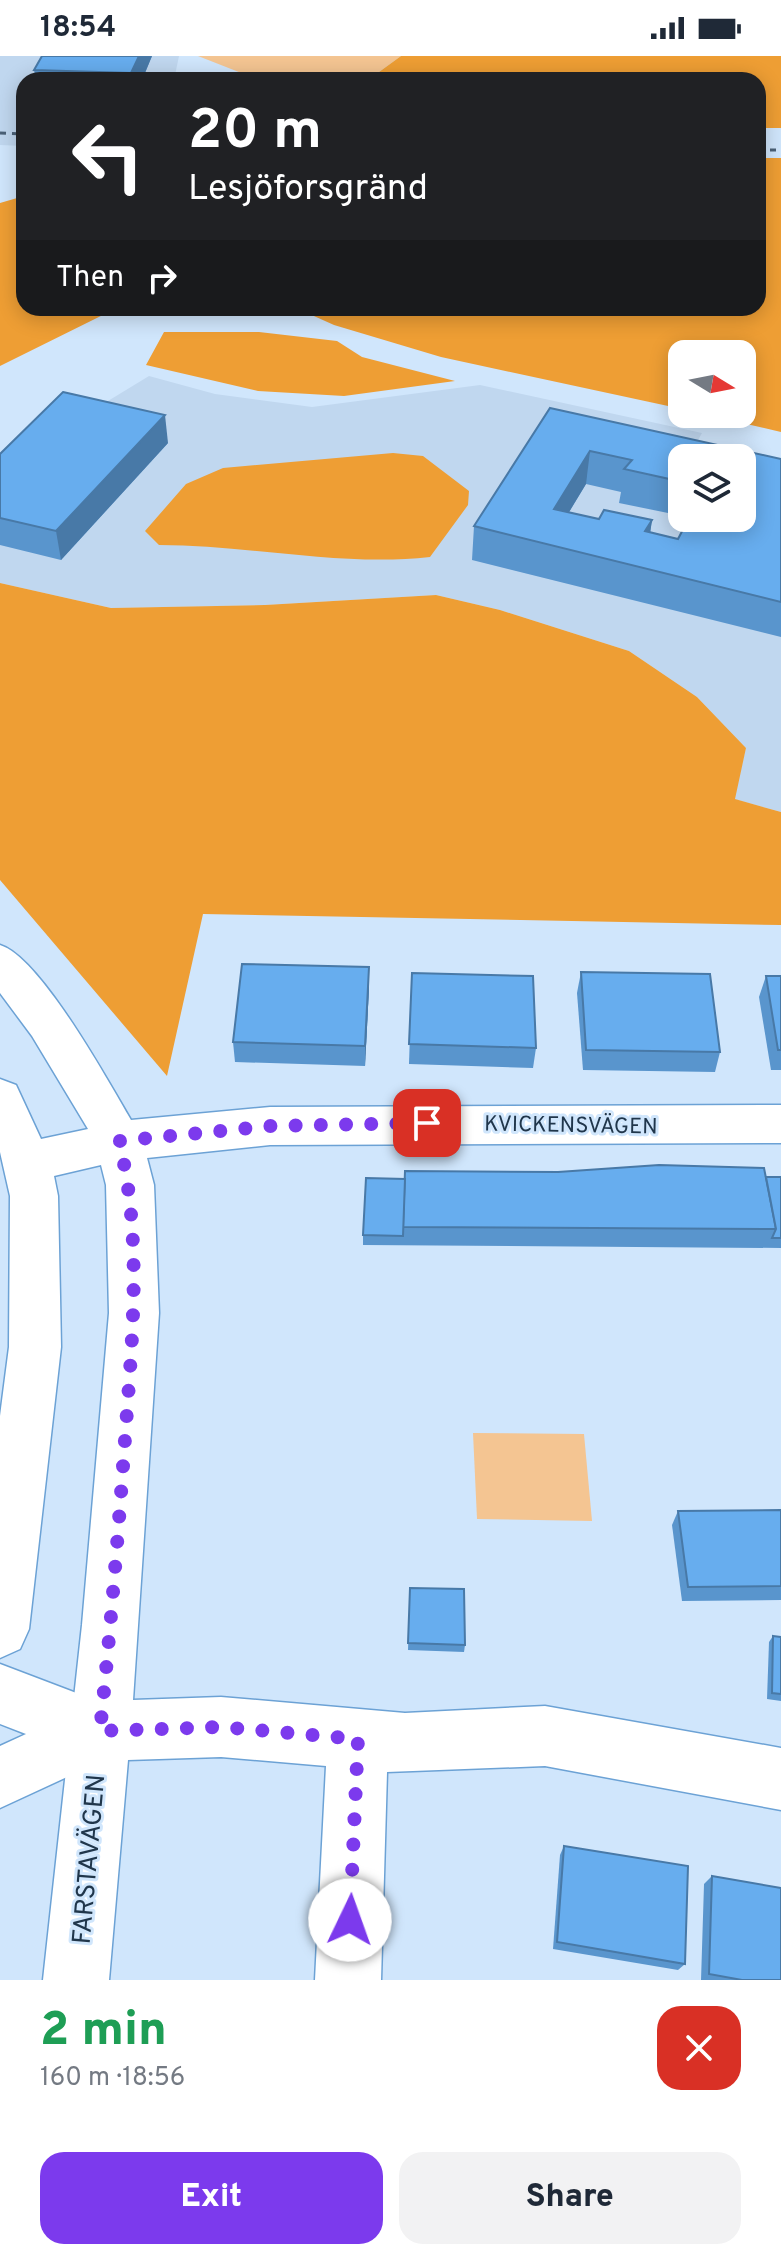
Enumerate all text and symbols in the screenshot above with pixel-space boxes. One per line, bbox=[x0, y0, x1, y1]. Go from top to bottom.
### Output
text: 18:54 bbox=[40, 10, 116, 47]
text: 20 m bbox=[188, 98, 322, 168]
icon: left bbox=[56, 104, 160, 208]
text: Lesjöforsgränd bbox=[188, 167, 428, 213]
icon: right bbox=[140, 256, 184, 300]
text: Then bbox=[56, 260, 124, 297]
north arrow bbox=[668, 340, 756, 428]
map controls bbox=[668, 340, 756, 532]
button: layers bbox=[668, 444, 756, 532]
pin bbox=[393, 1089, 461, 1157]
icon: arrive bbox=[405, 1101, 449, 1145]
street label: KVICKENSVÄGEN bbox=[484, 1109, 658, 1142]
street label: FARSTAVÄGEN bbox=[66, 1773, 114, 1946]
position arrow bbox=[308, 1878, 392, 1962]
text: 2 min bbox=[40, 2002, 167, 2062]
button: close bbox=[657, 2006, 741, 2090]
text: 160 m · 18:56 bbox=[40, 2062, 185, 2095]
button: Exit bbox=[40, 2152, 383, 2244]
button: Share bbox=[399, 2152, 741, 2244]

